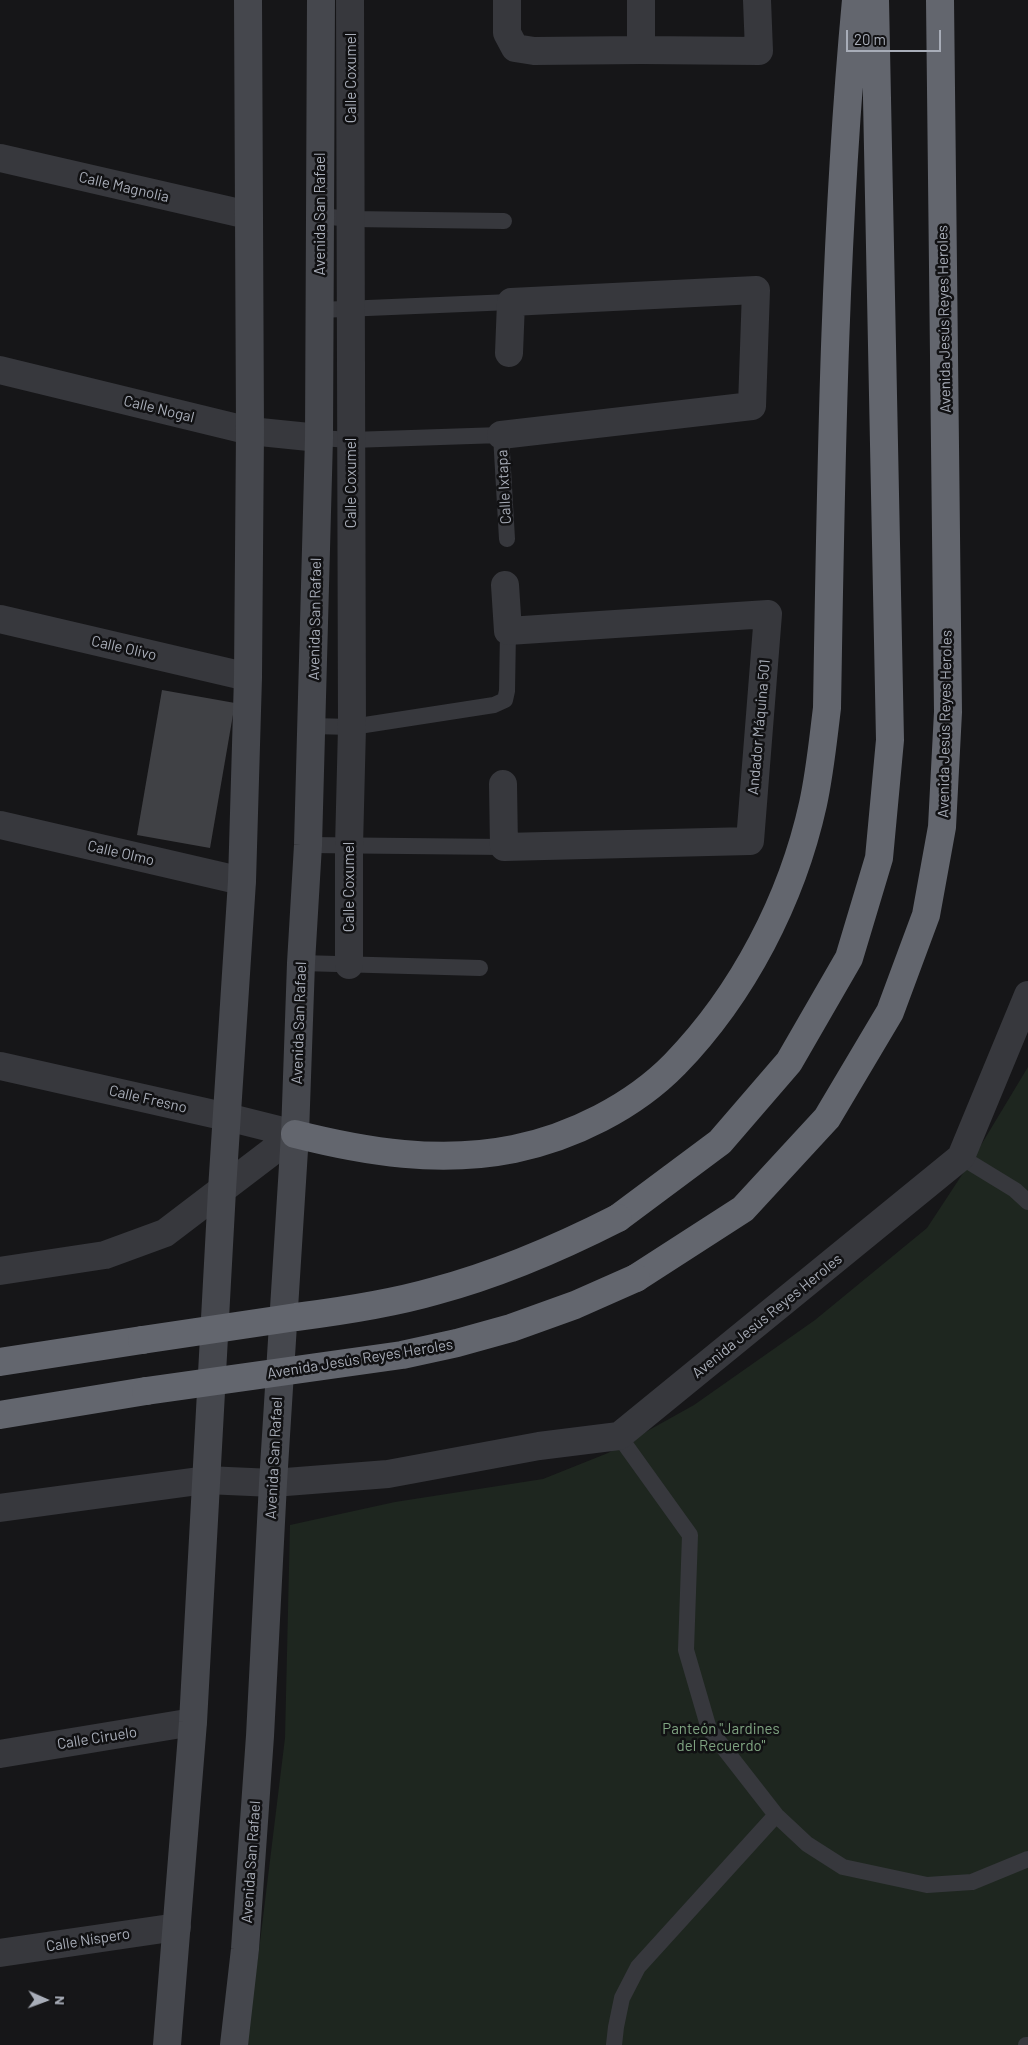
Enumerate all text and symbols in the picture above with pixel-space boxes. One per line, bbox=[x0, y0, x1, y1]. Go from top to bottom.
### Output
scale bar bbox=[848, 20, 943, 52]
text: 20 m bbox=[854, 30, 886, 48]
street label: Calle Coxumel bbox=[342, 33, 360, 123]
street label: Avenida San Rafael bbox=[311, 153, 329, 275]
street label: Calle Magnolia bbox=[77, 168, 171, 206]
street label: Avenida Jesús Reyes Heroles bbox=[933, 225, 955, 413]
street label: Calle Nogal bbox=[122, 392, 196, 426]
street label: Calle Coxumel bbox=[342, 438, 360, 528]
street label: Calle Ixtapa bbox=[493, 449, 515, 525]
street label: Avenida San Rafael bbox=[305, 557, 325, 681]
street label: Avenida Jesús Reyes Heroles bbox=[934, 630, 956, 818]
street label: Calle Olivo bbox=[90, 632, 158, 664]
street label: Andador Máquina 501 bbox=[744, 658, 774, 796]
street label: Calle Olmo bbox=[86, 837, 156, 869]
street label: Calle Coxumel bbox=[340, 842, 358, 932]
street label: Avenida San Rafael bbox=[288, 961, 310, 1085]
street label: Calle Fresno bbox=[107, 1081, 189, 1117]
street label: Avenida Jesús Reyes Heroles bbox=[688, 1250, 846, 1382]
street label: Avenida Jesús Reyes Heroles bbox=[266, 1335, 454, 1383]
street label: Avenida San Rafael bbox=[262, 1396, 286, 1520]
park label: Panteón "Jardines del Recuerdo" bbox=[662, 1720, 780, 1755]
street label: Calle Ciruelo bbox=[56, 1723, 138, 1753]
street label: Avenida San Rafael bbox=[238, 1800, 264, 1924]
street label: Calle Níspero bbox=[45, 1924, 131, 1956]
north arrow bbox=[20, 1975, 70, 2025]
text: N bbox=[52, 1996, 69, 2005]

